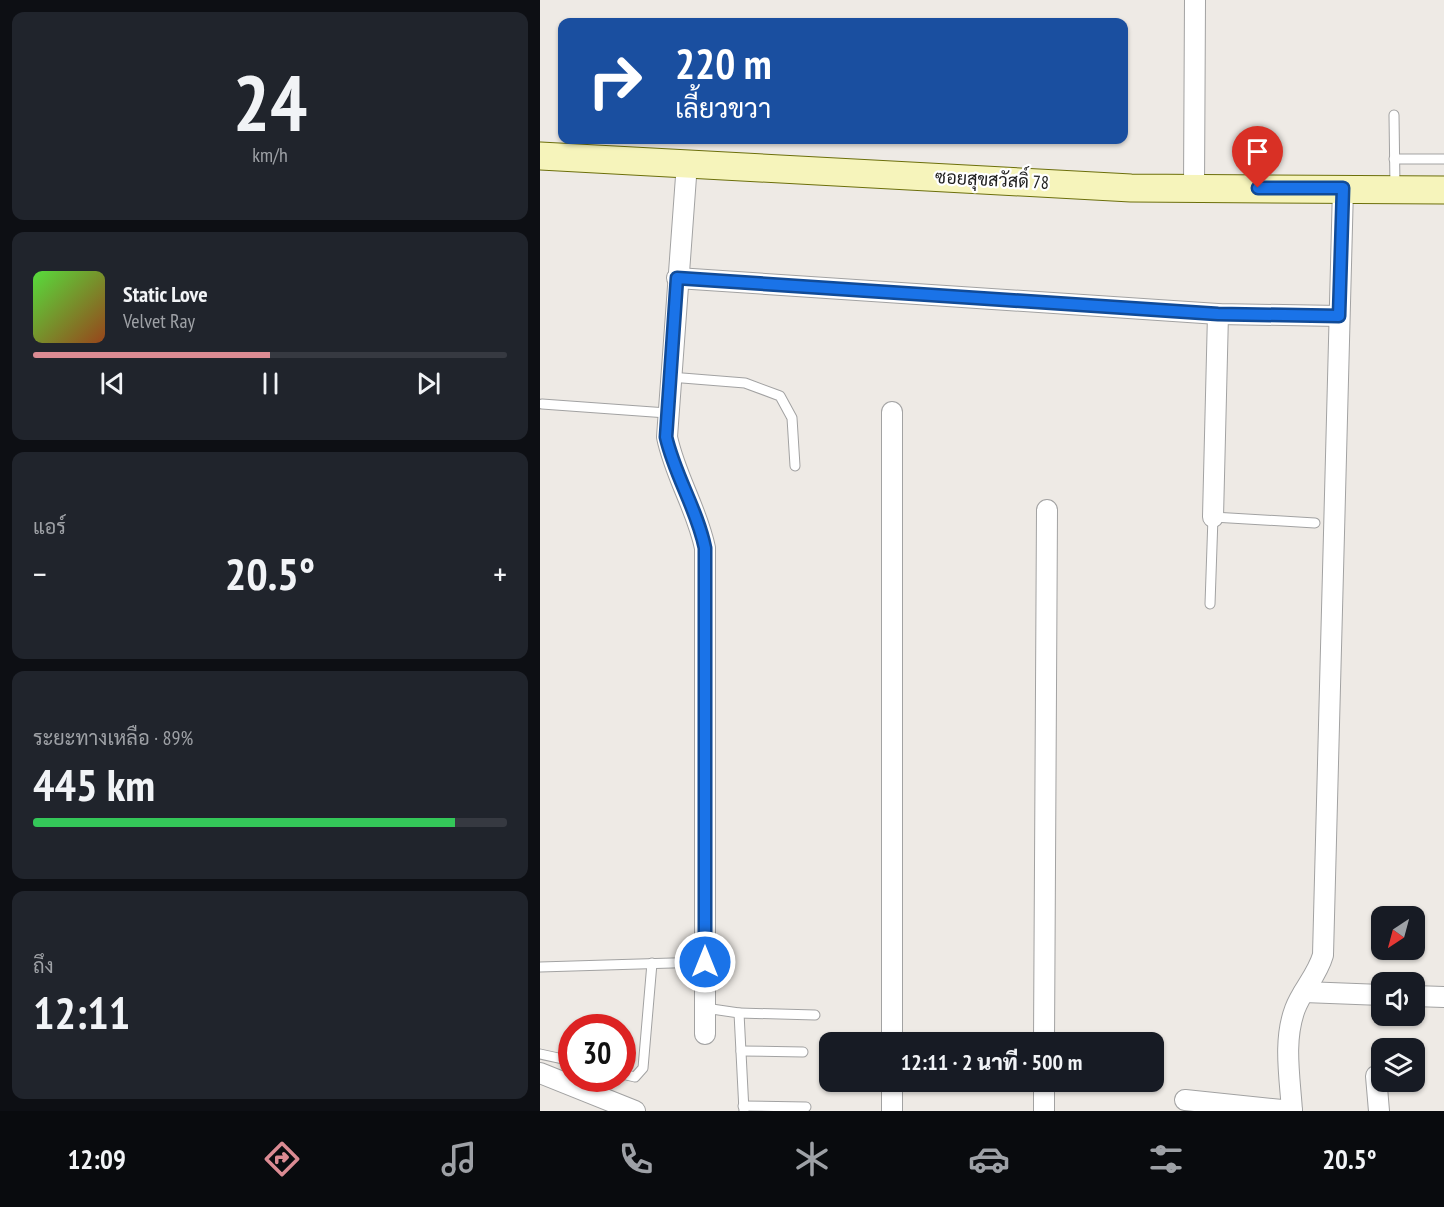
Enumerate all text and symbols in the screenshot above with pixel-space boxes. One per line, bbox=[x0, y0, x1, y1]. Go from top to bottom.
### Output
text: 220 m bbox=[675, 36, 772, 91]
icon: right bbox=[576, 42, 654, 120]
text: 24 bbox=[233, 52, 307, 153]
text: เลี้ยวขวา bbox=[675, 91, 771, 125]
pin bbox=[1232, 126, 1283, 188]
icon: arrive bbox=[1241, 135, 1274, 168]
text: km/h bbox=[252, 142, 288, 168]
street label: ซอยสุขสวัสดิ์ 78 bbox=[935, 161, 1050, 195]
text: Static Love bbox=[123, 280, 208, 308]
text: Velvet Ray bbox=[123, 308, 195, 334]
icon: previous bbox=[96, 367, 129, 400]
icon: pause bbox=[254, 367, 287, 400]
icon: next bbox=[412, 367, 445, 400]
text: แอร์ bbox=[33, 514, 66, 540]
text: 20.5° bbox=[225, 544, 315, 602]
text: − bbox=[33, 552, 47, 595]
text: + bbox=[493, 552, 507, 595]
text: ระยะทางเหลือ · 89% bbox=[33, 725, 193, 751]
text: 445 km bbox=[33, 755, 155, 813]
north arrow bbox=[1371, 906, 1425, 960]
map controls bbox=[1371, 906, 1425, 1092]
position arrow bbox=[673, 930, 737, 994]
text: ถึง bbox=[33, 953, 54, 979]
button: sound bbox=[1371, 972, 1425, 1026]
text: 12:11 bbox=[33, 983, 130, 1041]
speed limit sign: 30 bbox=[558, 1014, 636, 1092]
button: layers bbox=[1371, 1038, 1425, 1092]
text: 12:11 · 2 นาที · 500 m bbox=[901, 1048, 1082, 1076]
icon: directions bbox=[261, 1138, 303, 1180]
icon: music bbox=[438, 1138, 480, 1180]
icon: phone bbox=[615, 1138, 657, 1180]
icon: climate bbox=[791, 1138, 833, 1180]
icon: car bbox=[968, 1138, 1010, 1180]
icon: filters bbox=[1145, 1138, 1187, 1180]
text: 12:09 bbox=[67, 1142, 126, 1176]
text: 20.5° bbox=[1322, 1142, 1376, 1176]

